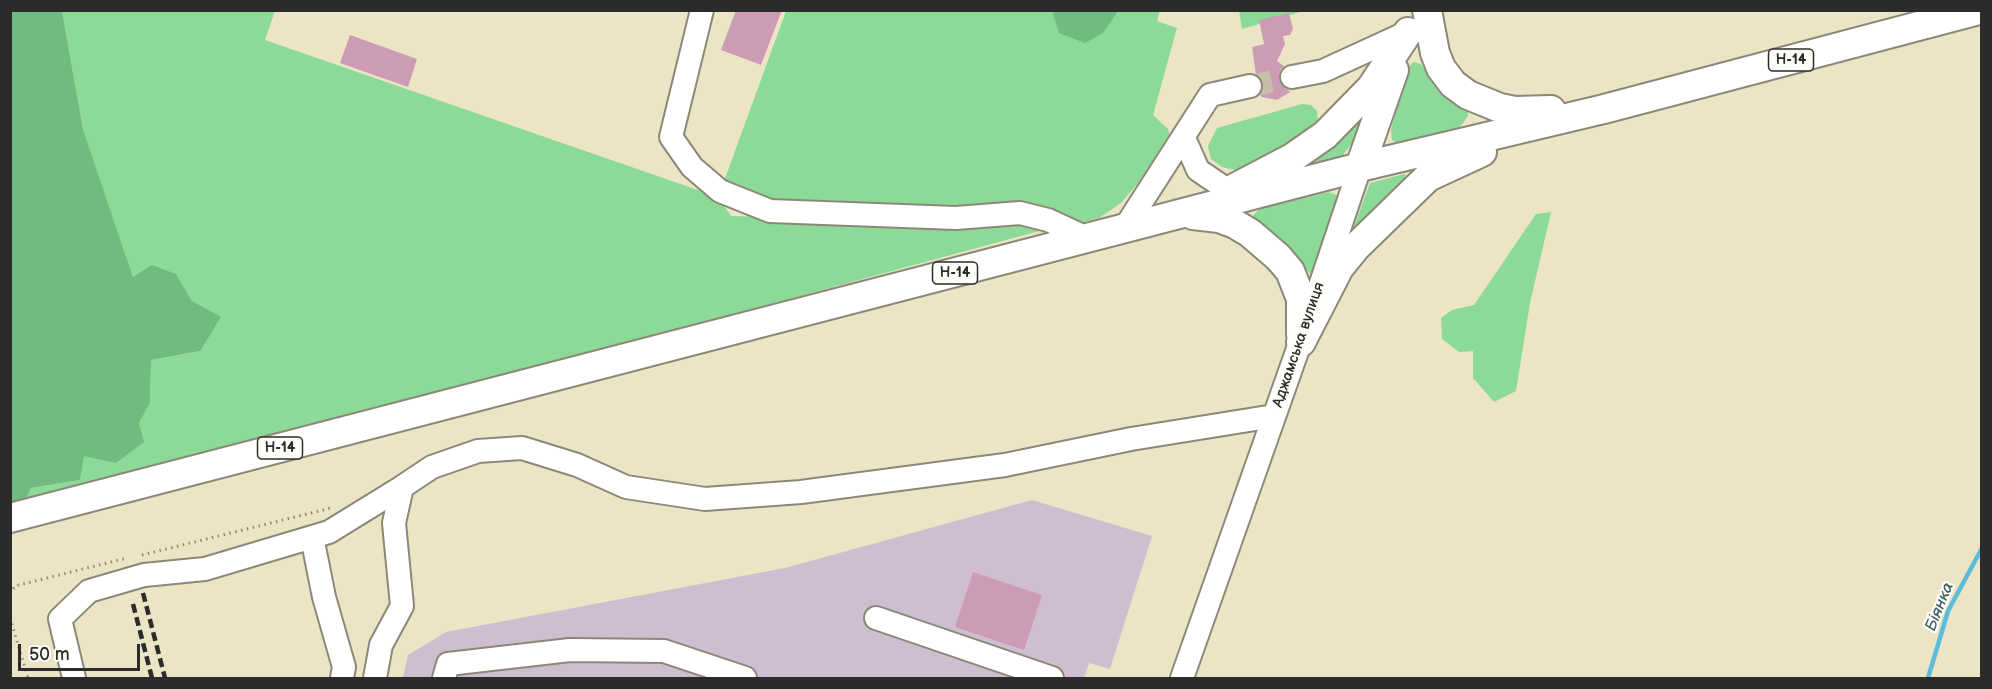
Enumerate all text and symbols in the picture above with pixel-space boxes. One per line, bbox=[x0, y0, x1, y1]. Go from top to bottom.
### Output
road number: Н-14 bbox=[1768, 49, 1814, 71]
road number: Н-14 bbox=[932, 262, 978, 284]
street label: Аджамська вулиця bbox=[1269, 280, 1329, 410]
road number: Н-14 bbox=[258, 437, 302, 459]
water label: Біянка bbox=[1922, 580, 1958, 634]
scale bar bbox=[21, 632, 142, 670]
text: 50 m bbox=[29, 644, 70, 665]

